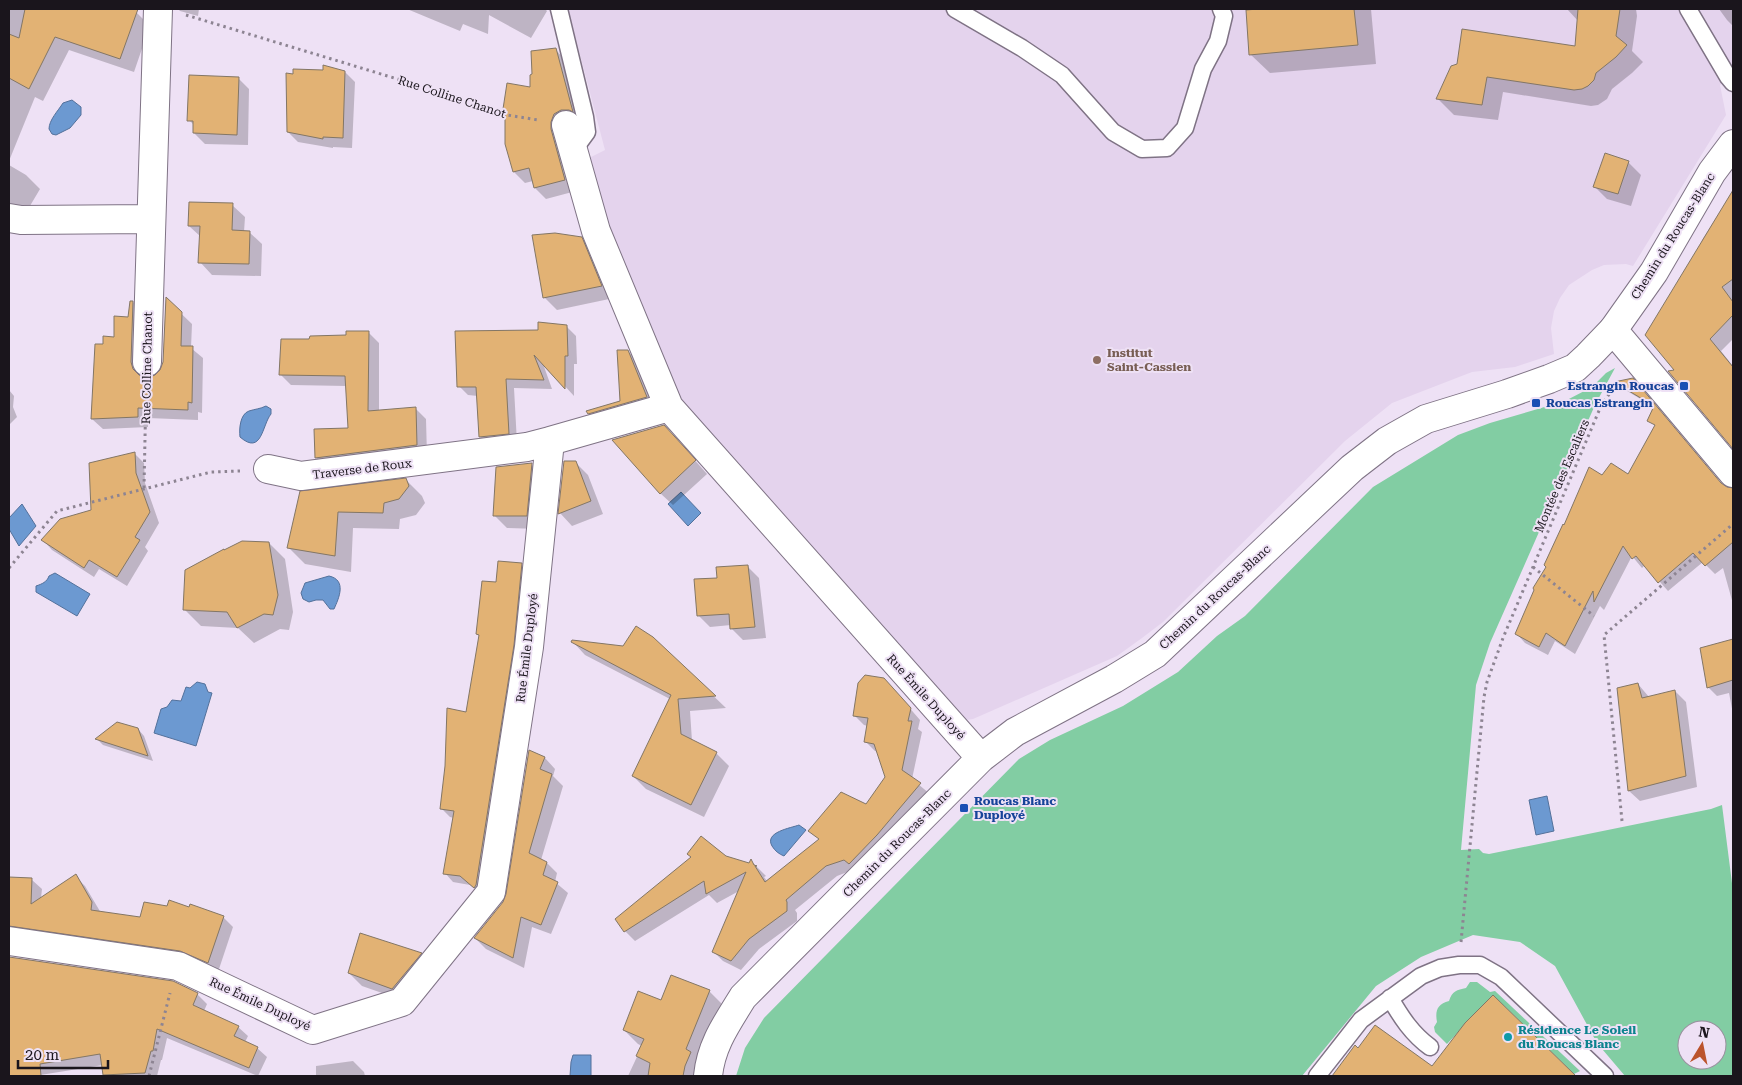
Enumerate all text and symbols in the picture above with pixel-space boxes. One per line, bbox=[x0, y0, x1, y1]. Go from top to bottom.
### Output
street label: Rue Colline Chanot bbox=[396, 73, 508, 121]
street label: Chemin du Roucas-Blanc bbox=[1628, 170, 1718, 302]
street label: Rue Colline Chanot bbox=[139, 311, 155, 424]
place label: Institut Saint-Cassien bbox=[1107, 346, 1191, 374]
marker: Institut Saint-Cassien bbox=[1091, 354, 1103, 366]
place label: Estrangin Roucas bbox=[1568, 379, 1674, 393]
marker: Estrangin Roucas bbox=[1678, 380, 1690, 392]
place label: Roucas Estrangin bbox=[1546, 396, 1652, 410]
marker: Roucas Estrangin bbox=[1530, 397, 1542, 409]
street label: Montée des Escaliers bbox=[1532, 417, 1592, 535]
street label: Traverse de Roux bbox=[312, 456, 412, 482]
street label: Chemin du Roucas-Blanc bbox=[1157, 542, 1274, 652]
street label: Rue Émile Duployé bbox=[513, 592, 541, 703]
street label: Rue Émile Duployé bbox=[884, 651, 968, 743]
street label: Chemin du Roucas-Blanc bbox=[840, 786, 954, 900]
place label: Roucas Blanc Duployé bbox=[974, 794, 1056, 822]
marker: Roucas Blanc Duployé bbox=[958, 802, 970, 814]
street label: Rue Émile Duployé bbox=[207, 974, 313, 1034]
north arrow bbox=[1677, 1020, 1727, 1070]
place label: Résidence Le Soleil du Roucas Blanc bbox=[1518, 1023, 1636, 1051]
text: N bbox=[1698, 1023, 1711, 1041]
marker: Résidence Le Soleil du Roucas Blanc bbox=[1502, 1031, 1514, 1043]
scale bar bbox=[18, 1038, 108, 1070]
text: 20 m bbox=[25, 1046, 60, 1064]

